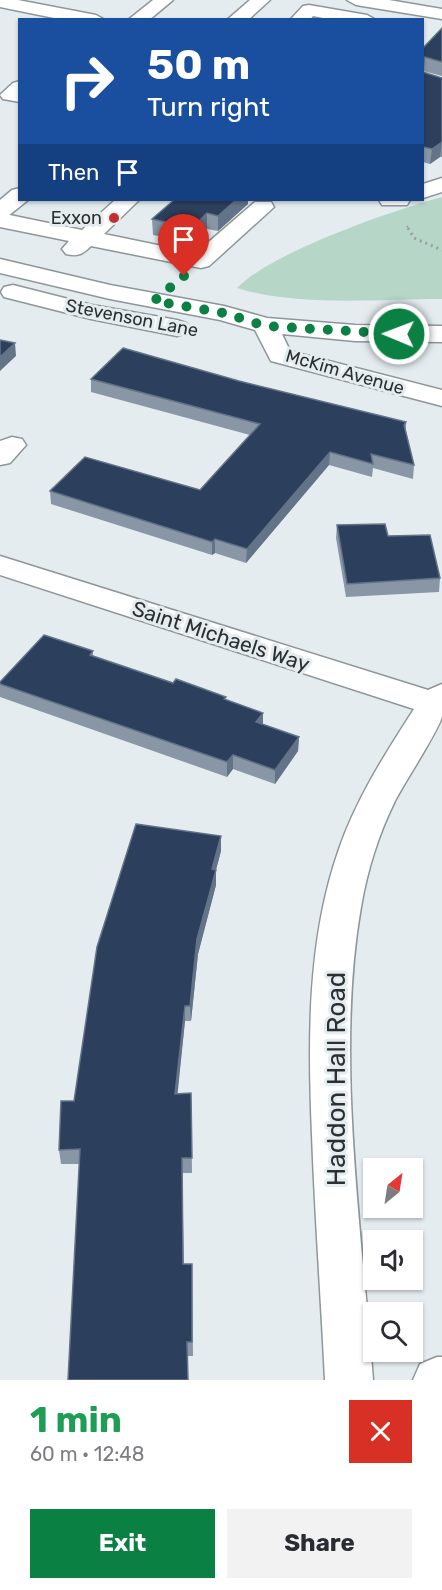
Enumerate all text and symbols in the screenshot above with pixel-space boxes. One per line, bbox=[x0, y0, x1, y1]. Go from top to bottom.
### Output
text: 50 m bbox=[147, 40, 250, 90]
icon: right bbox=[48, 42, 126, 120]
text: Turn right bbox=[147, 91, 270, 123]
icon: arrive bbox=[111, 156, 144, 189]
text: Then bbox=[48, 159, 99, 186]
place label: Exxon bbox=[51, 207, 102, 229]
marker: Exxon bbox=[107, 211, 121, 225]
pin bbox=[158, 214, 209, 276]
icon: arrive bbox=[167, 223, 200, 256]
street label: Stevenson Lane bbox=[64, 294, 200, 342]
position arrow bbox=[367, 302, 431, 366]
street label: McKim Avenue bbox=[283, 345, 407, 399]
street label: Saint Michaels Way bbox=[129, 596, 313, 677]
street label: Haddon Hall Road bbox=[321, 972, 352, 1186]
north arrow bbox=[363, 1158, 423, 1218]
map controls bbox=[363, 1158, 423, 1362]
button: sound bbox=[363, 1230, 423, 1290]
button: search bbox=[363, 1302, 423, 1362]
text: 1 min bbox=[30, 1398, 122, 1441]
button: close bbox=[349, 1400, 412, 1463]
text: 60 m · 12:48 bbox=[30, 1442, 144, 1466]
button: Exit bbox=[30, 1509, 215, 1578]
button: Share bbox=[227, 1509, 412, 1578]

